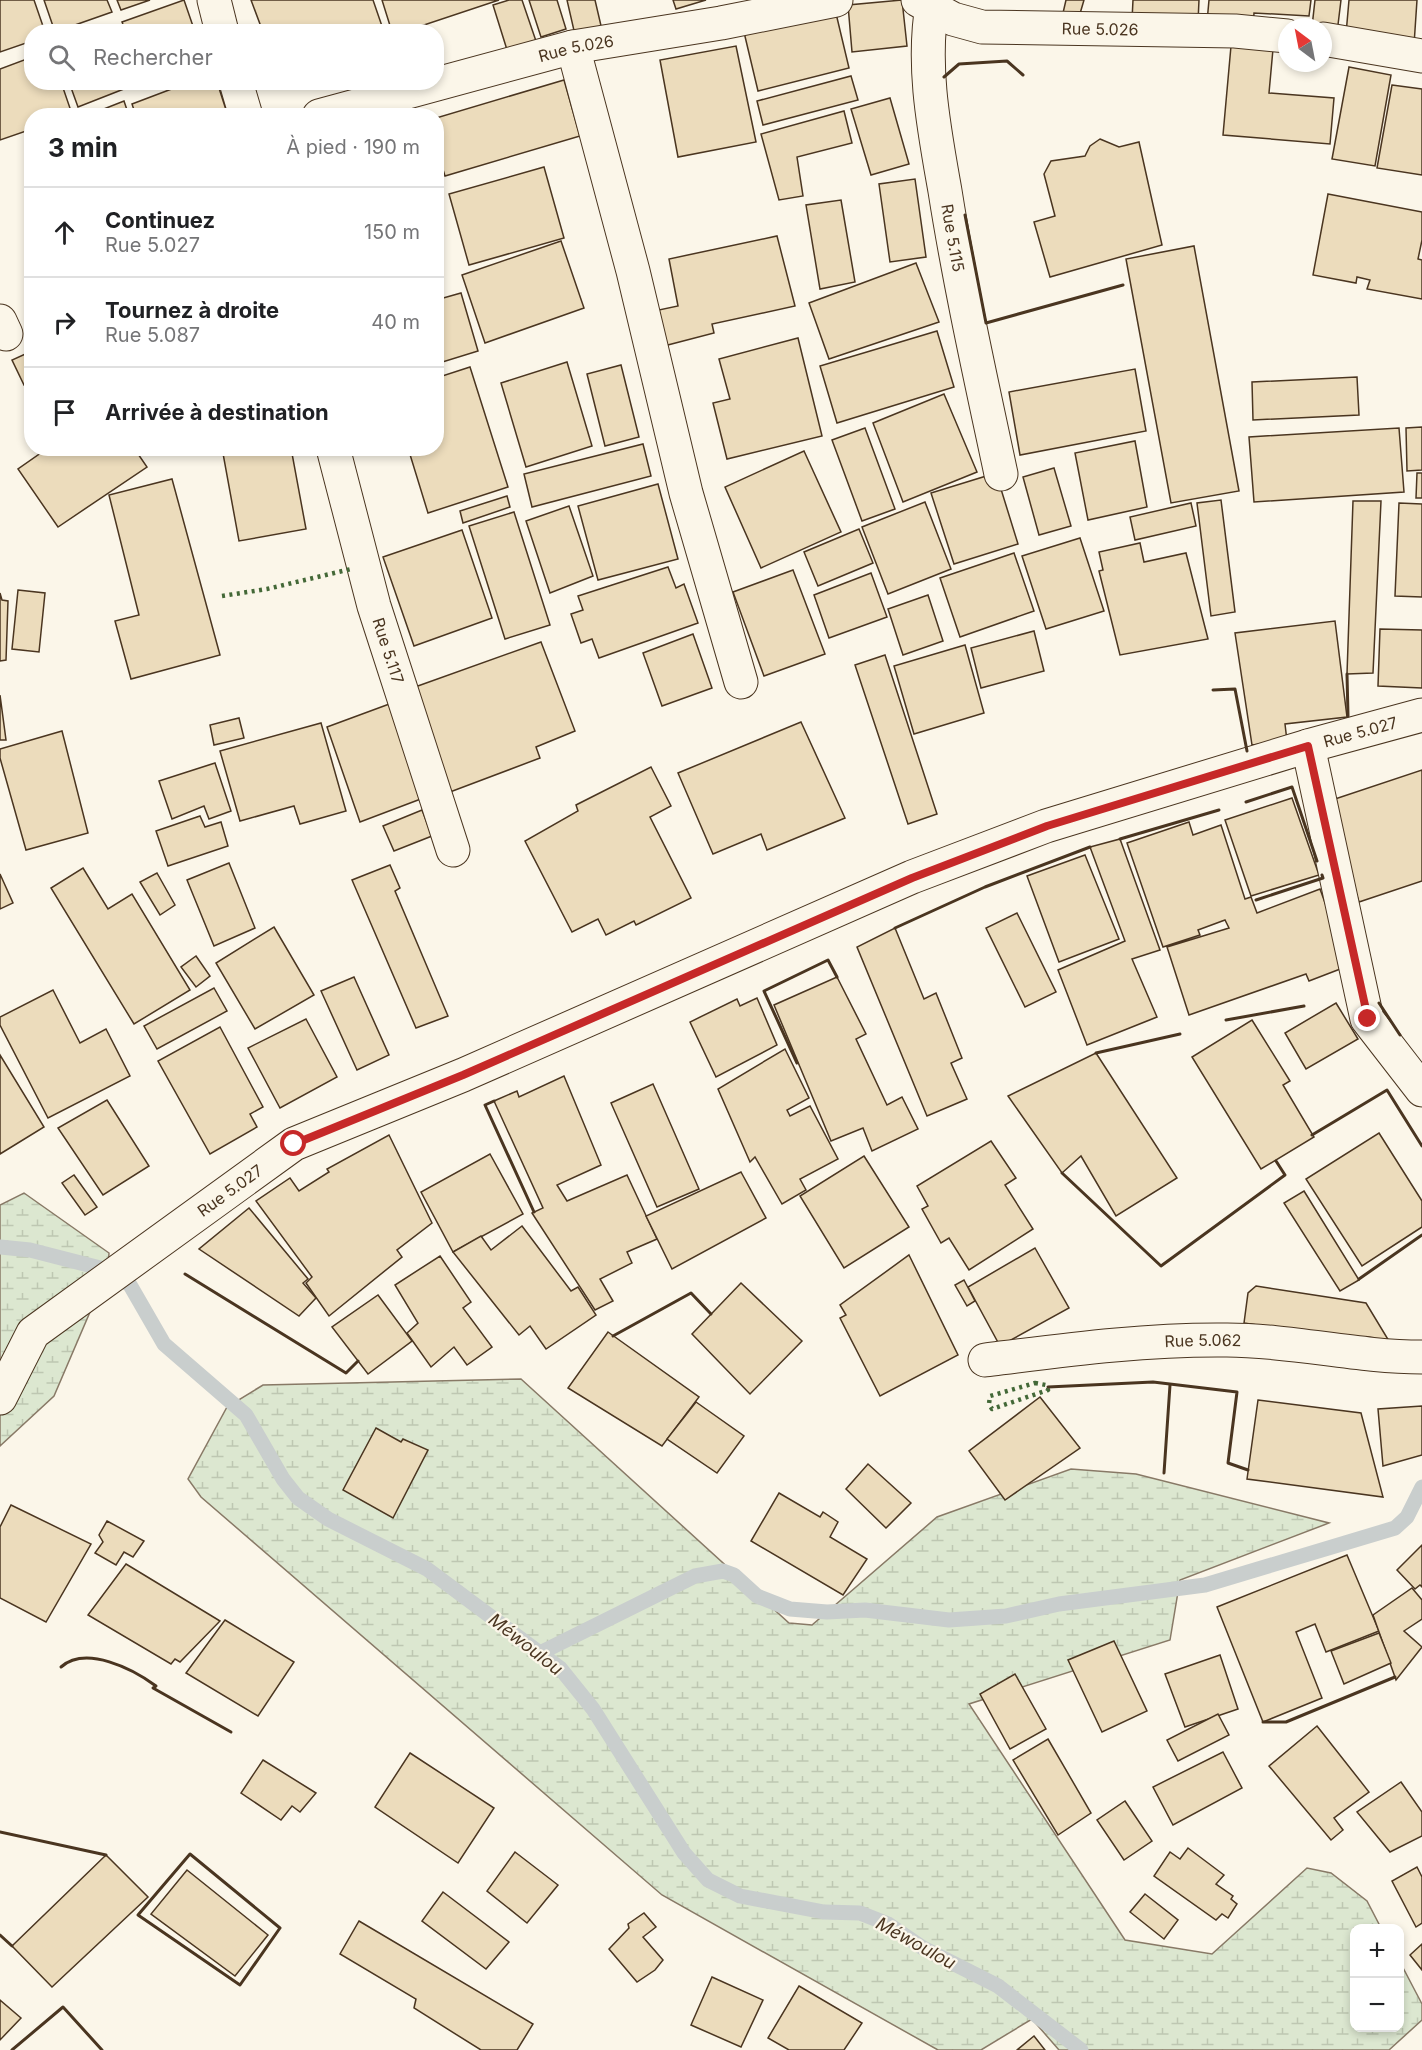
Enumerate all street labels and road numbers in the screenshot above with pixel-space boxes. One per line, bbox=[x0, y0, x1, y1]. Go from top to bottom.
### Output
street label: Rue 5.026 bbox=[1061, 18, 1139, 39]
street label: Rue 5.026 bbox=[536, 31, 615, 66]
street label: Rue 5.115 bbox=[937, 202, 969, 274]
street label: Rue 5.117 bbox=[368, 615, 408, 686]
street label: Rue 5.027 bbox=[1321, 712, 1400, 751]
street label: Rue 5.027 bbox=[193, 1160, 267, 1221]
street label: Rue 5.062 bbox=[1164, 1330, 1242, 1351]

